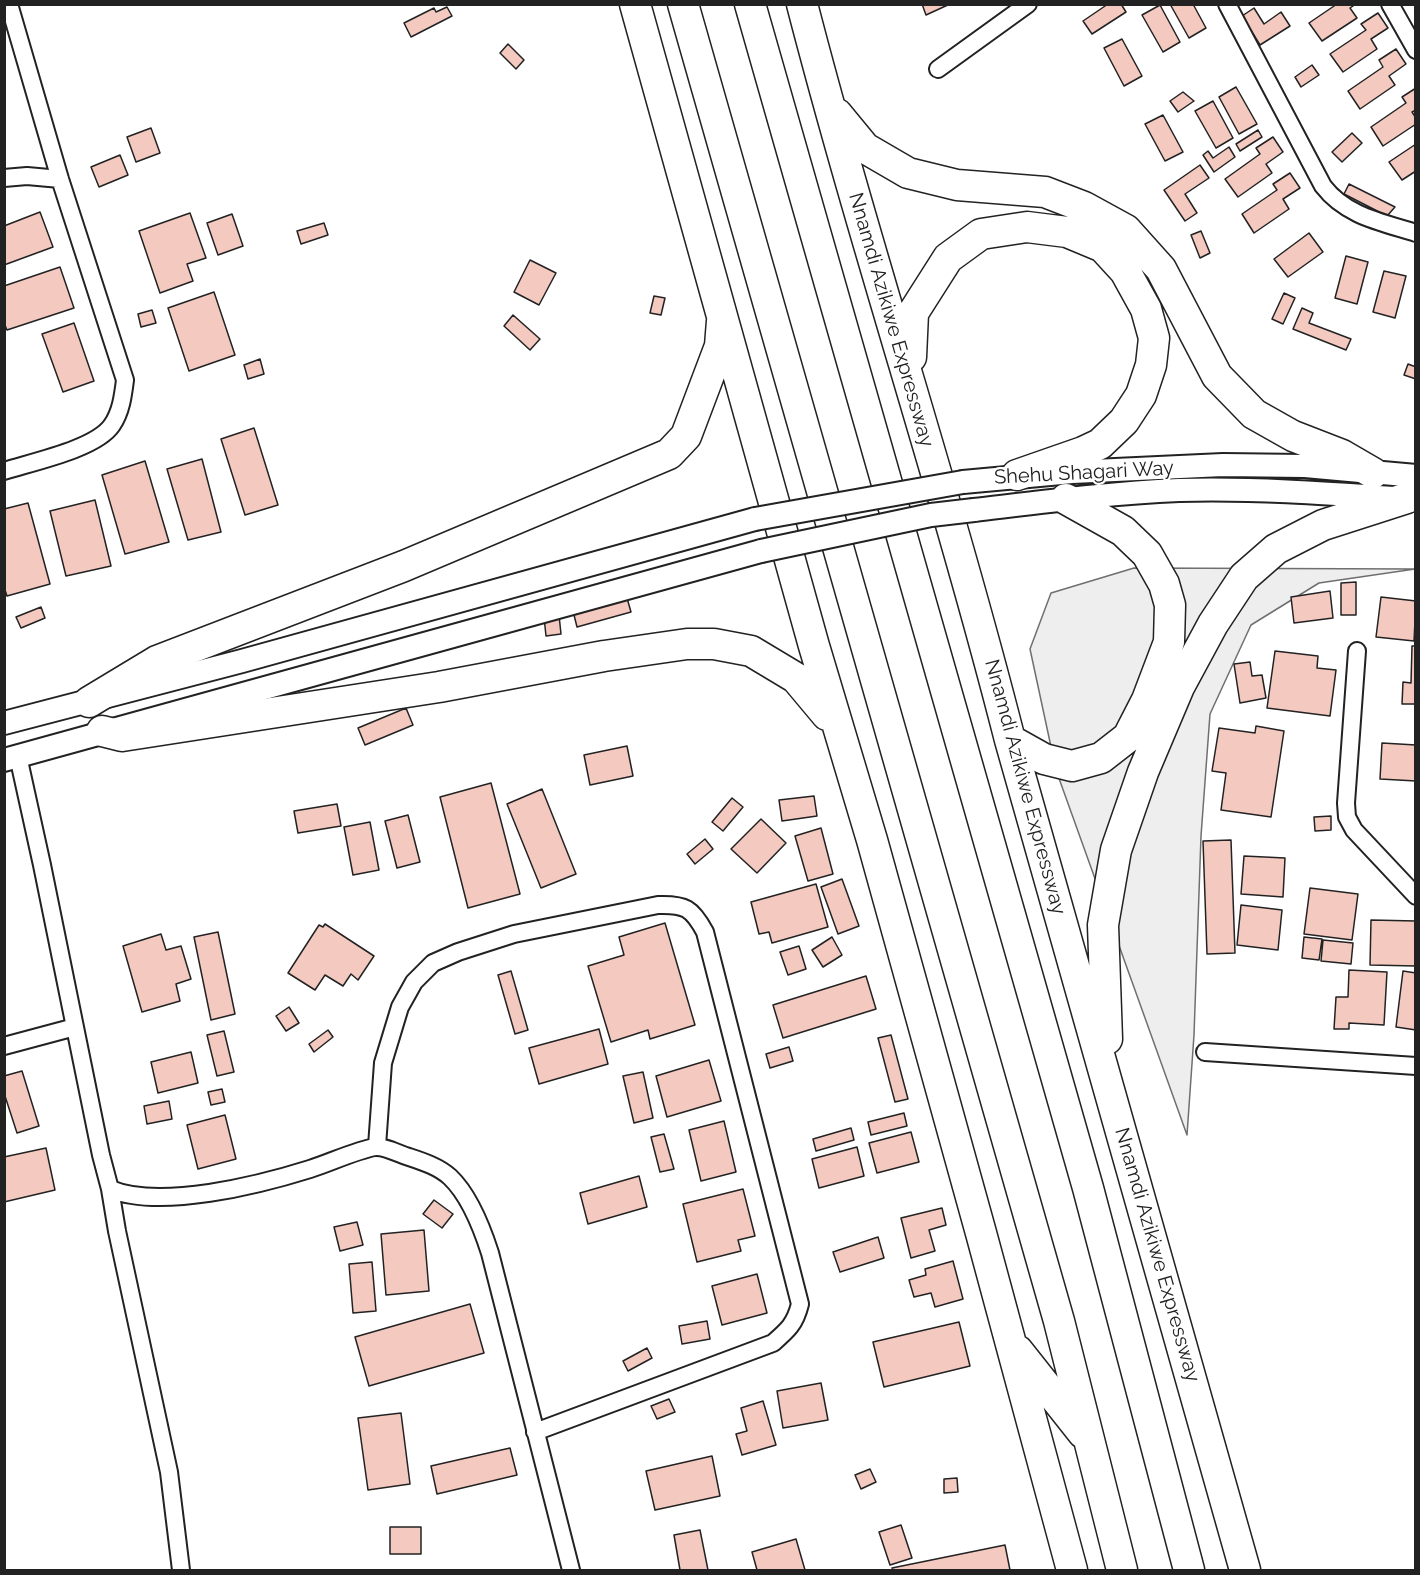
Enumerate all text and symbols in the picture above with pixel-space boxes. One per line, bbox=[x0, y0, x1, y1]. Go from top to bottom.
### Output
street label: Nnamdi Azikiwe Expressway bbox=[843, 190, 939, 450]
street label: Shehu Shagari Way bbox=[994, 456, 1174, 490]
street label: Nnamdi Azikiwe Expressway bbox=[979, 657, 1071, 917]
street label: Nnamdi Azikiwe Expressway bbox=[1109, 1125, 1205, 1385]

